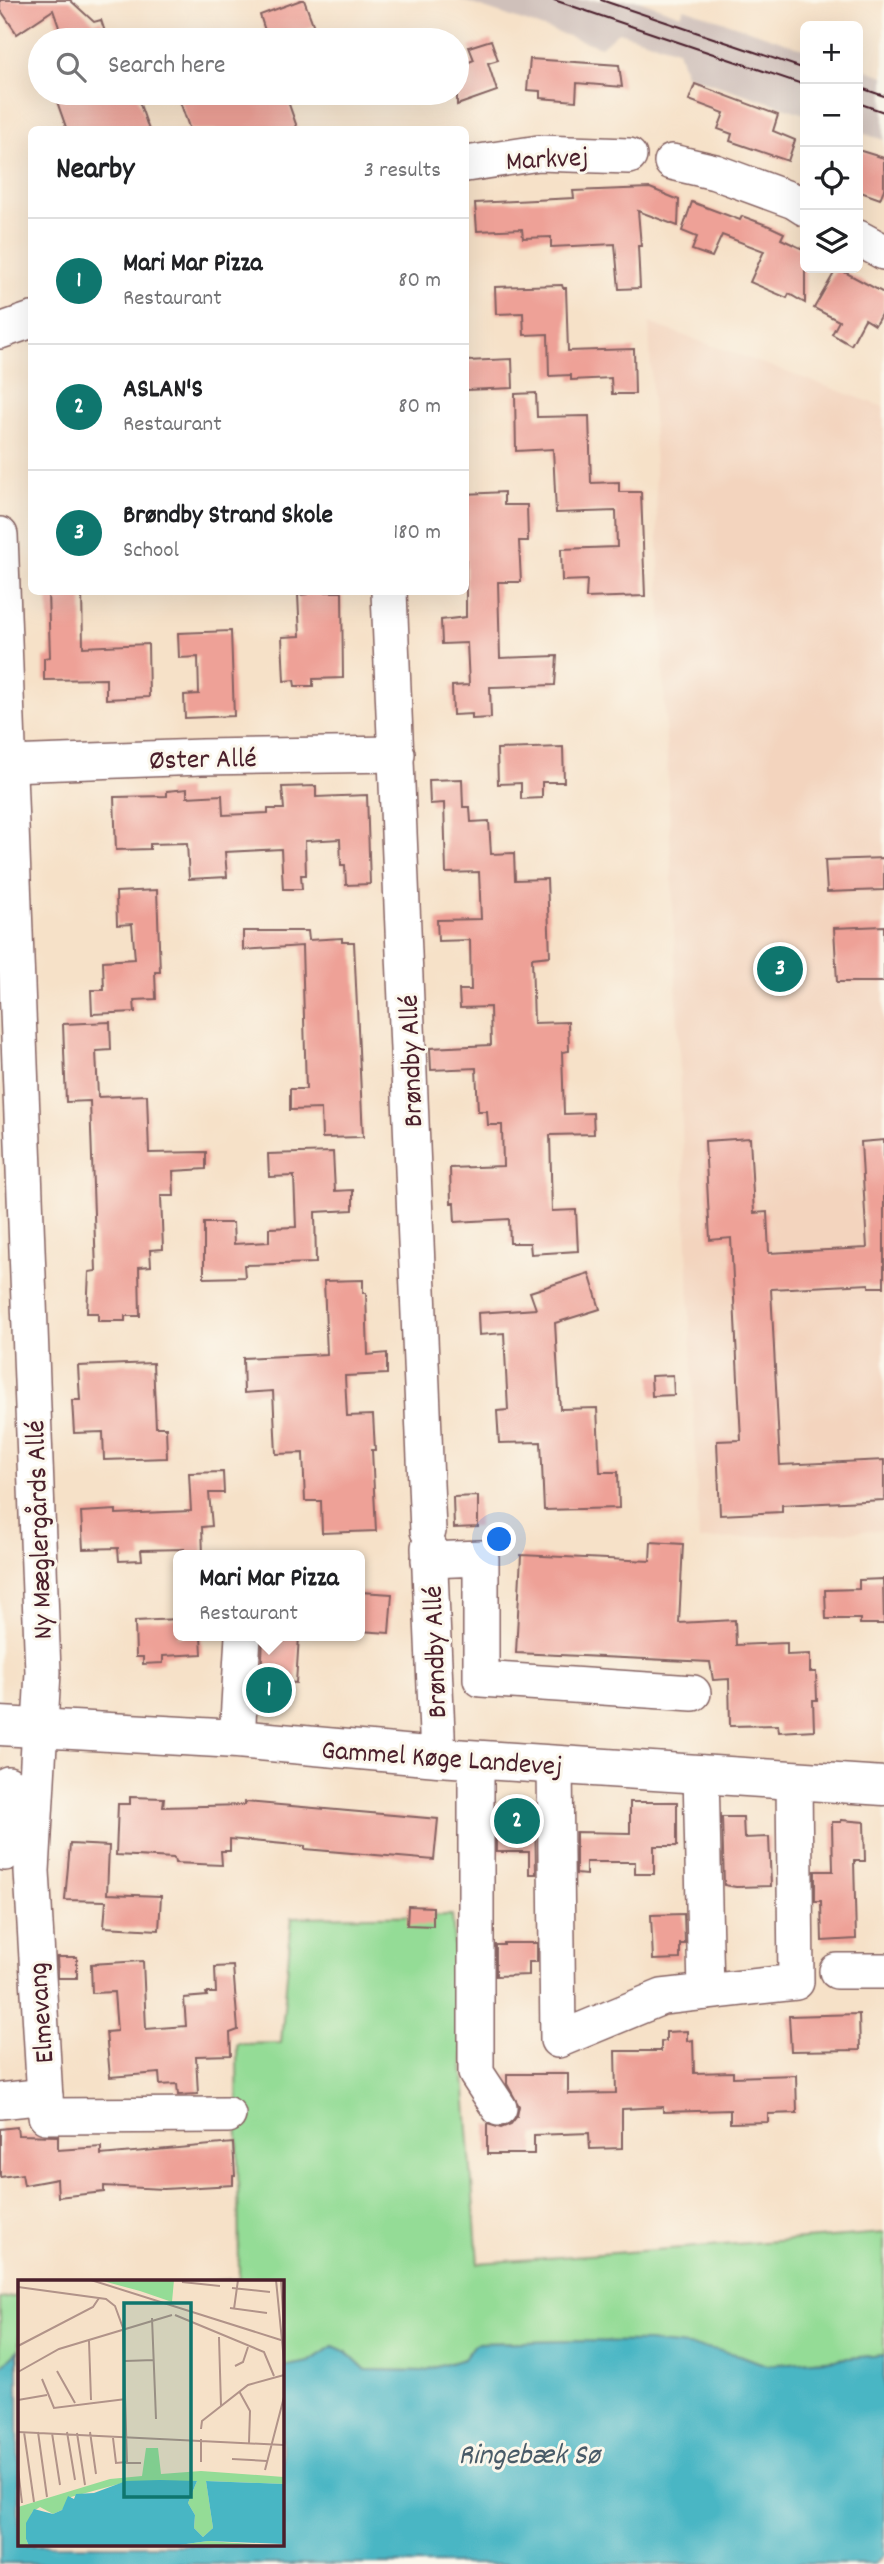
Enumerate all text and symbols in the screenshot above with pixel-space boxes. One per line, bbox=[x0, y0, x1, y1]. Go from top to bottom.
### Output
map controls bbox=[800, 21, 863, 273]
button: + bbox=[800, 21, 863, 84]
search box bbox=[28, 28, 469, 105]
icon: search bbox=[52, 48, 90, 86]
text: Search here bbox=[108, 48, 226, 85]
button: − bbox=[800, 84, 863, 147]
street label: Markvej bbox=[505, 140, 590, 184]
button: locate bbox=[800, 147, 863, 210]
text: Nearby bbox=[56, 150, 134, 193]
text: 3 results bbox=[364, 155, 441, 188]
button: layers bbox=[800, 210, 863, 273]
text: Mari Mar Pizza bbox=[123, 246, 262, 283]
text: 1 bbox=[76, 265, 82, 298]
text: 80 m bbox=[398, 265, 441, 298]
text: Restaurant bbox=[123, 283, 222, 316]
text: ASLAN'S bbox=[123, 372, 203, 409]
text: 2 bbox=[74, 391, 84, 424]
text: 80 m bbox=[398, 391, 441, 424]
text: Restaurant bbox=[123, 409, 222, 442]
text: Brøndby Strand Skole bbox=[123, 498, 333, 535]
text: 3 bbox=[74, 517, 84, 550]
text: 180 m bbox=[393, 517, 441, 550]
text: School bbox=[123, 535, 179, 568]
street label: Øster Allé bbox=[149, 741, 257, 783]
pin: 3 bbox=[757, 943, 803, 995]
street label: Brøndby Allé bbox=[392, 994, 436, 1128]
street label: Ny Mæglergårds Allé bbox=[18, 1419, 66, 1640]
your location bbox=[482, 1522, 516, 1556]
popup bbox=[173, 1550, 365, 1641]
text: Mari Mar Pizza bbox=[199, 1561, 339, 1598]
street label: Brøndby Allé bbox=[416, 1585, 460, 1719]
text: Restaurant bbox=[199, 1598, 298, 1631]
pin: 1 bbox=[246, 1664, 292, 1716]
street label: Gammel Køge Landevej bbox=[320, 1733, 564, 1789]
pin: 2 bbox=[494, 1795, 540, 1847]
street label: Elmevang bbox=[21, 1961, 67, 2064]
inset map bbox=[18, 2280, 284, 2546]
water label: Ringebæk Sø bbox=[458, 2436, 603, 2479]

